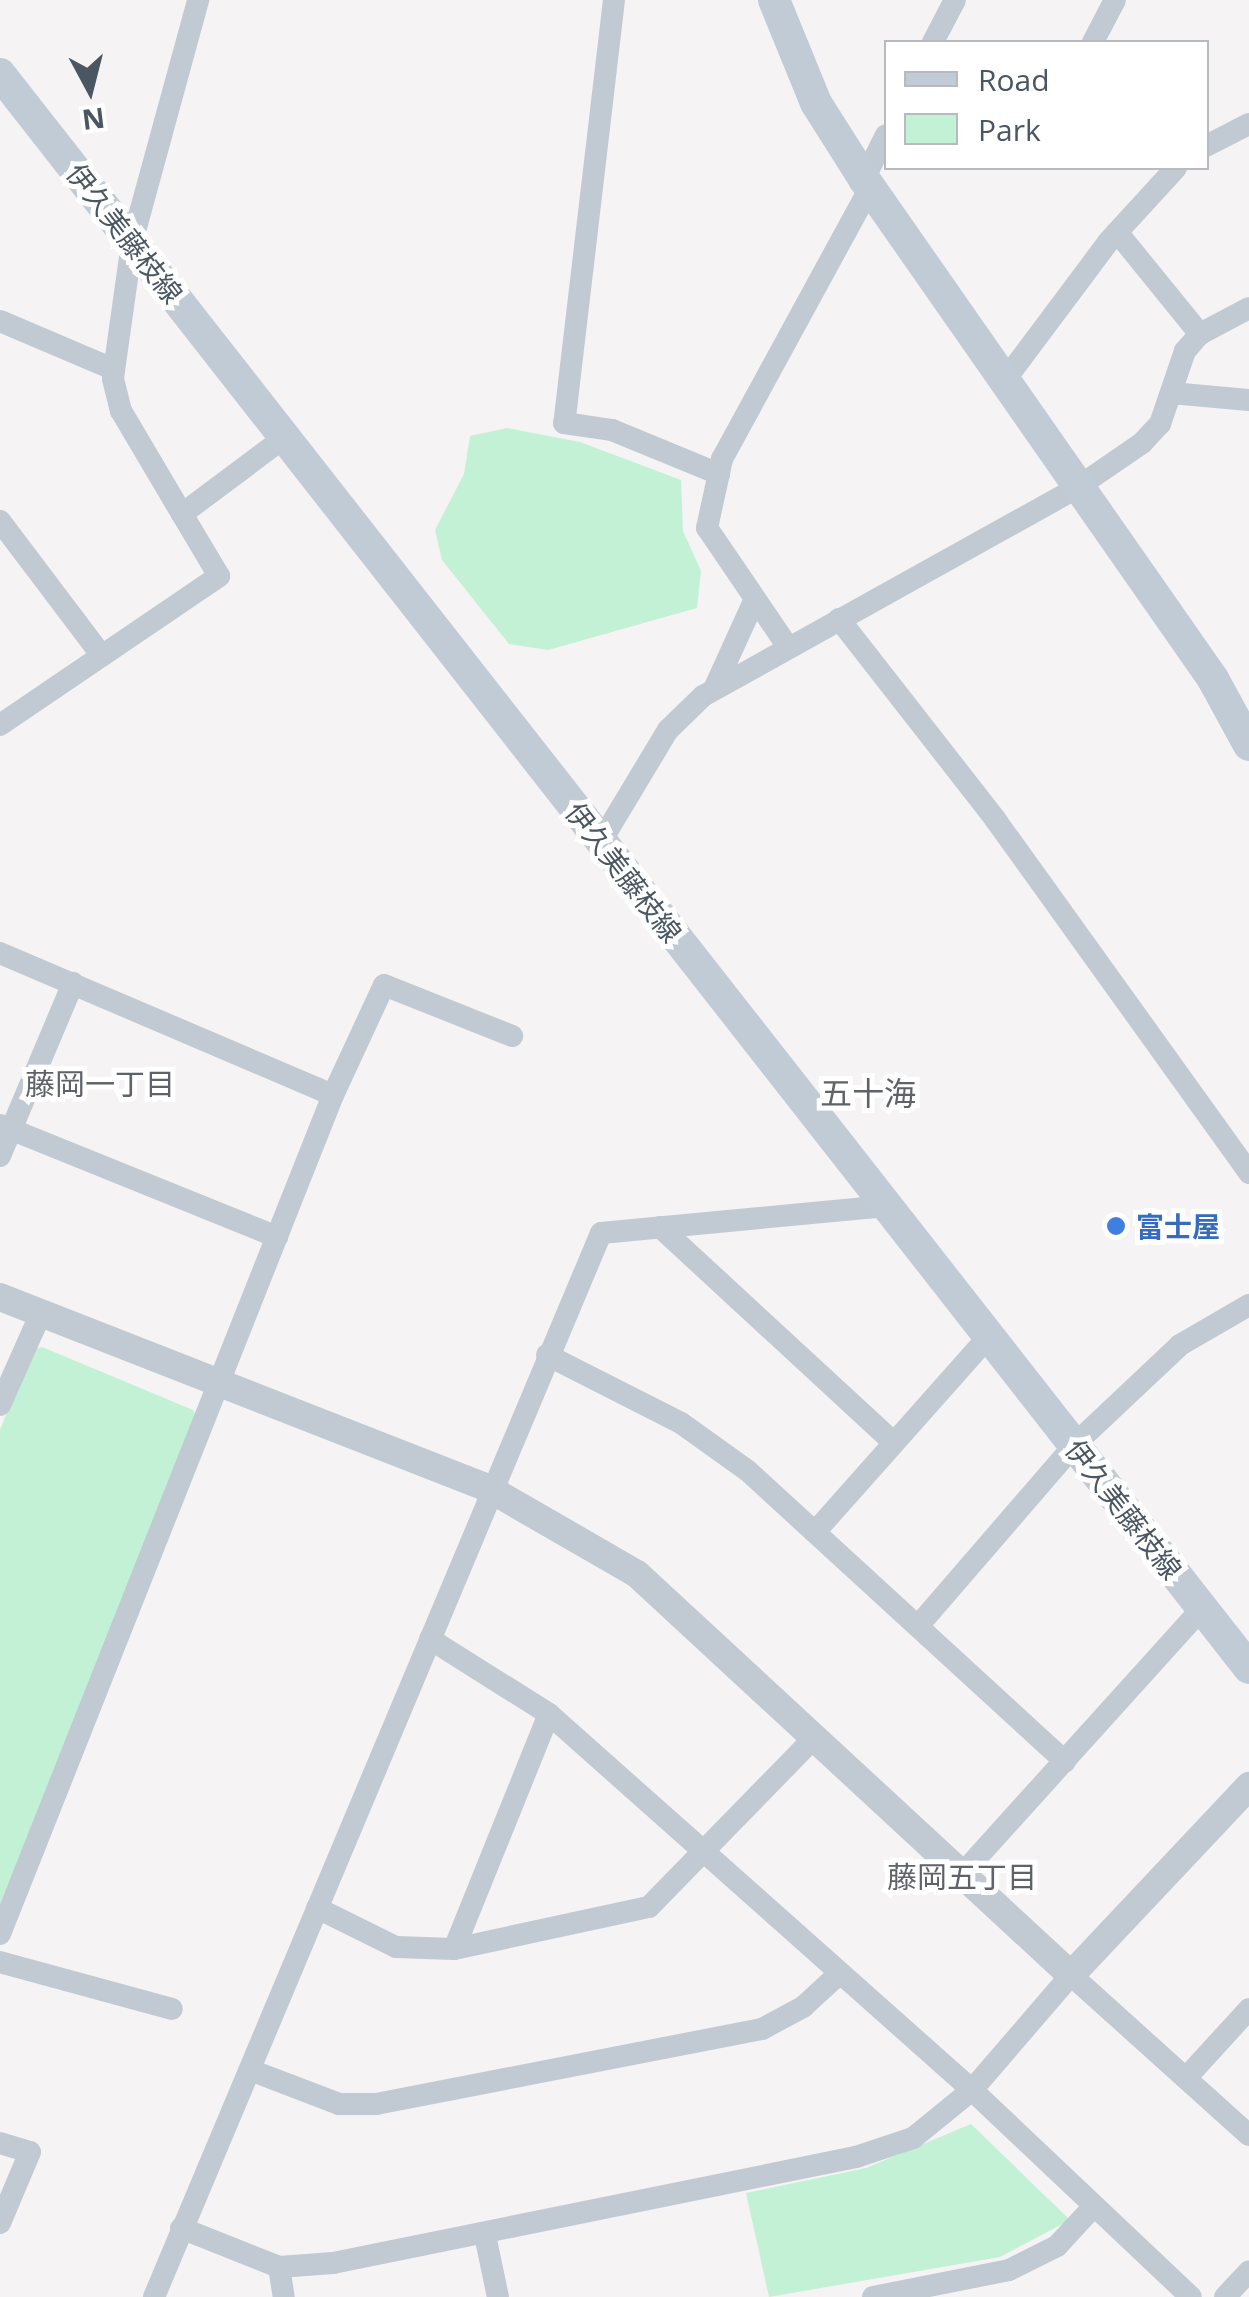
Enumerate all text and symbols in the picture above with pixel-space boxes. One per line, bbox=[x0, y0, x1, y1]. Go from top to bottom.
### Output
north arrow bbox=[40, 40, 140, 140]
legend bbox=[884, 40, 1209, 170]
text: Road bbox=[978, 59, 1050, 100]
text: N bbox=[80, 100, 107, 140]
text: Park bbox=[978, 109, 1041, 150]
street label: 伊久美藤枝線 bbox=[60, 156, 190, 310]
street label: 伊久美藤枝線 bbox=[559, 795, 689, 949]
district label: 藤岡一丁目 bbox=[25, 1066, 175, 1102]
district label: 五十海 bbox=[820, 1074, 916, 1112]
place label: 富士屋 bbox=[1136, 1209, 1220, 1243]
marker: 富士屋 bbox=[1105, 1215, 1127, 1237]
street label: 伊久美藤枝線 bbox=[1059, 1432, 1189, 1586]
district label: 藤岡五丁目 bbox=[887, 1859, 1037, 1895]

